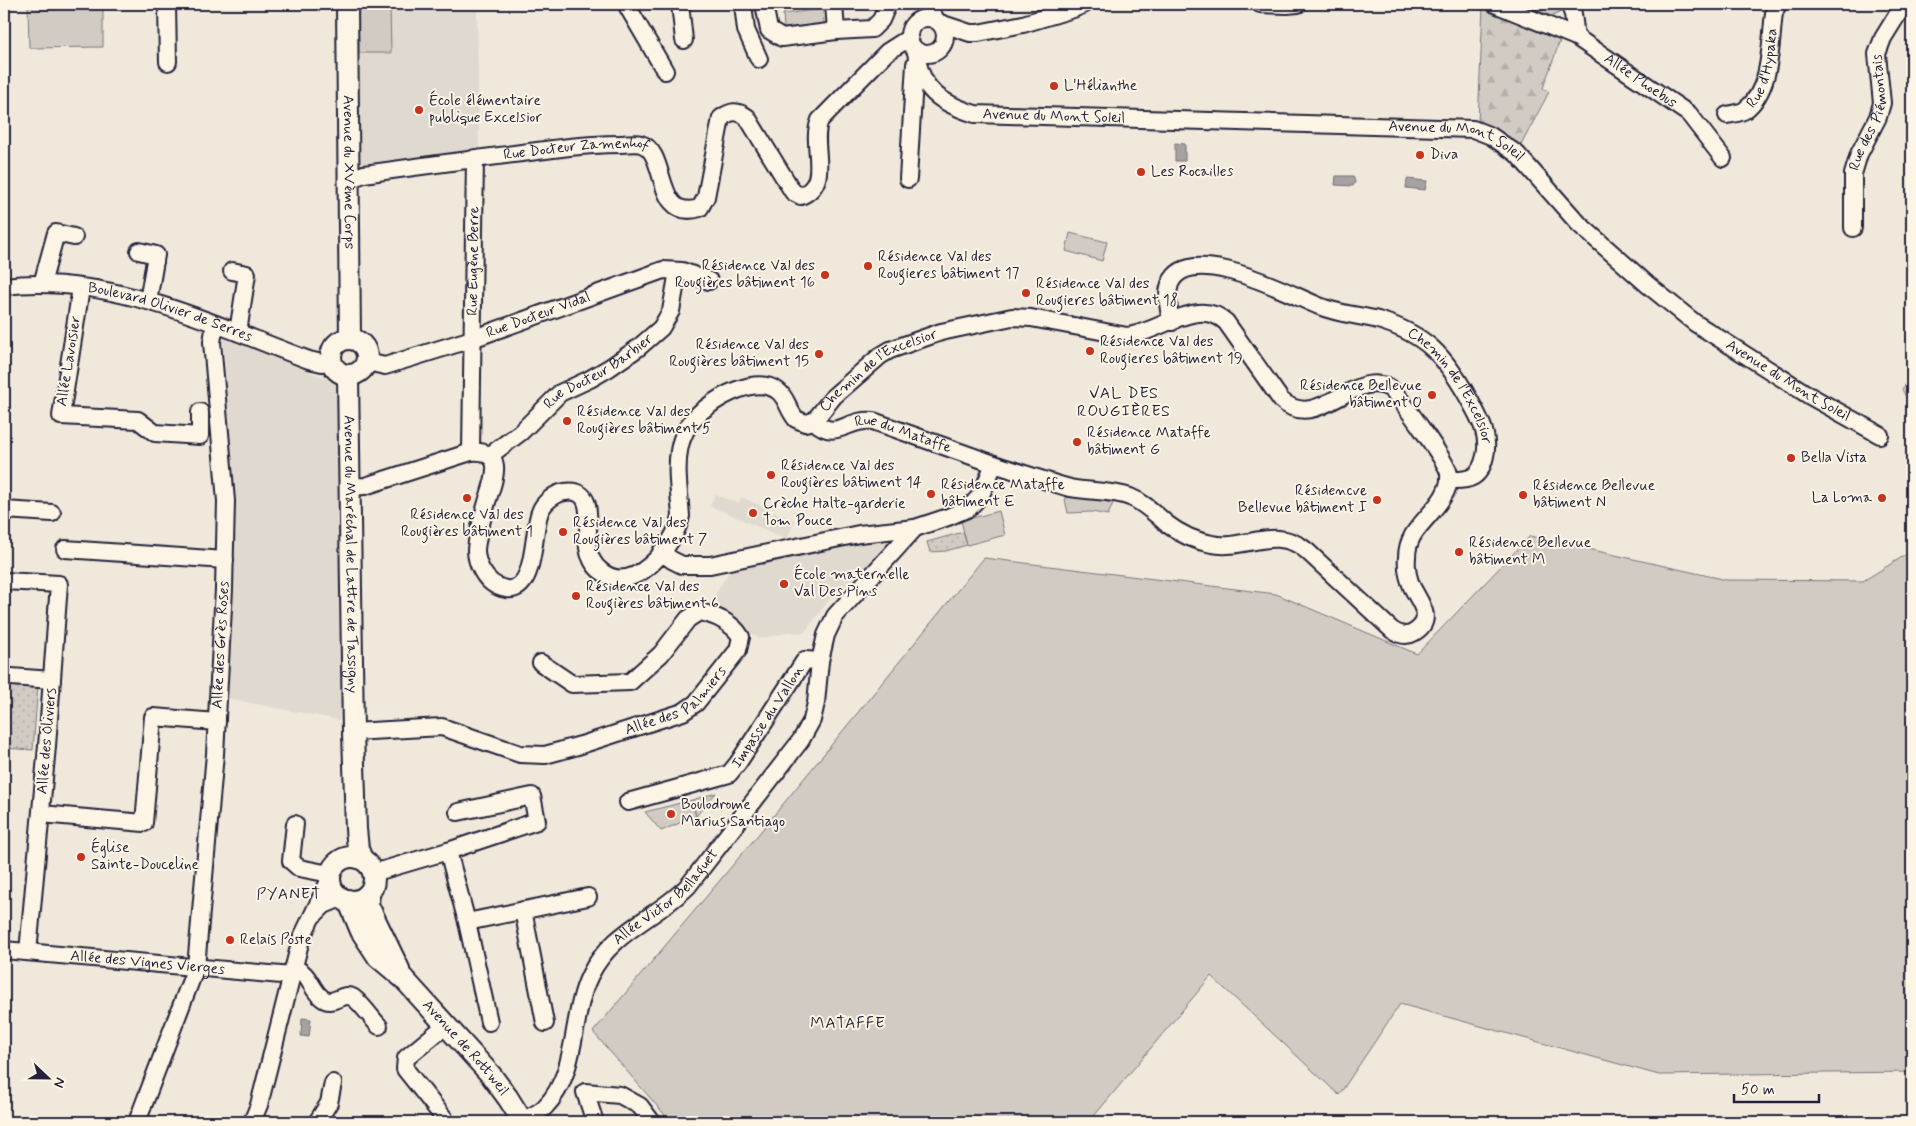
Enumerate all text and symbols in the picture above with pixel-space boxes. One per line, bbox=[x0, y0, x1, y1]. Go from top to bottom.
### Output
street label: Rue d'Hypaka bbox=[1742, 28, 1782, 113]
street label: Allée Phoebus bbox=[1600, 49, 1681, 113]
street label: Rue des Piémontais bbox=[1845, 53, 1892, 173]
place label: L'Hélianthe bbox=[1064, 76, 1137, 96]
marker: L'Hélianthe bbox=[1048, 80, 1060, 92]
place label: École élémentaire publique Excelsior bbox=[429, 90, 542, 128]
street label: Avenue du XVème Corps bbox=[338, 95, 359, 249]
marker: École élémentaire publique Excelsior bbox=[413, 104, 425, 116]
street label: Avenue du Mont Soleil bbox=[982, 104, 1125, 129]
street label: Avenue du Mont Soleil bbox=[1388, 116, 1529, 166]
street label: Rue Docteur Zamenhof bbox=[502, 133, 654, 165]
place label: Diva bbox=[1430, 145, 1458, 165]
marker: Diva bbox=[1414, 149, 1426, 161]
place label: Les Rocailles bbox=[1151, 162, 1234, 182]
marker: Les Rocailles bbox=[1135, 166, 1147, 178]
street label: Rue Eugène Berre bbox=[463, 206, 484, 316]
place label: Résidence Val des Rougieres bâtiment 17 bbox=[878, 247, 1020, 285]
place label: Résidence Val des Rougières bâtiment 16 bbox=[675, 256, 815, 294]
marker: Résidence Val des Rougieres bâtiment 17 bbox=[862, 260, 874, 272]
marker: Résidence Val des Rougières bâtiment 16 bbox=[819, 269, 831, 281]
place label: Résidence Val des Rougieres bâtiment 18 bbox=[1036, 274, 1178, 312]
street label: Boulevard Olivier de Serres bbox=[87, 278, 255, 347]
street label: Rue Docteur Vidal bbox=[483, 287, 593, 343]
marker: Résidence Val des Rougieres bâtiment 18 bbox=[1020, 287, 1032, 299]
street label: Allée Lavoisier bbox=[52, 314, 86, 408]
street label: Chemin de l'Excelsior bbox=[1404, 323, 1496, 445]
street label: Chemin de l'Excelsior bbox=[815, 324, 940, 416]
street label: Rue Docteur Barbier bbox=[539, 329, 658, 414]
place label: Résidence Val des Rougieres bâtiment 19 bbox=[1100, 332, 1243, 370]
place label: Résidence Val des Rougières bâtiment 15 bbox=[669, 335, 809, 373]
street label: Avenue du Mont Soleil bbox=[1722, 335, 1854, 426]
marker: Résidence Val des Rougieres bâtiment 19 bbox=[1084, 345, 1096, 357]
marker: Résidence Val des Rougières bâtiment 15 bbox=[813, 348, 825, 360]
place label: Résidence Bellevue bâtiment O bbox=[1300, 376, 1422, 413]
district label: VAL DES ROUGIÈRES bbox=[1077, 383, 1171, 422]
marker: Résidence Bellevue bâtiment O bbox=[1426, 389, 1438, 401]
place label: Résidence Val des Rougières bâtiment 5 bbox=[577, 402, 711, 440]
street label: Rue du Mataffe bbox=[853, 411, 954, 458]
street label: Avenue du Maréchal de Lattre de Tassigny bbox=[339, 415, 362, 694]
marker: Résidence Val des Rougières bâtiment 5 bbox=[561, 415, 573, 427]
place label: Résidence Mataffe bâtiment G bbox=[1087, 423, 1211, 460]
marker: Résidence Mataffe bâtiment G bbox=[1071, 436, 1083, 448]
place label: Bella Vista bbox=[1801, 448, 1867, 468]
marker: Bella Vista bbox=[1785, 452, 1797, 464]
place label: Résidence Val des Rougières bâtiment 14 bbox=[781, 456, 922, 494]
marker: Résidence Val des Rougières bâtiment 14 bbox=[765, 469, 777, 481]
place label: Résidence Mataffe bâtiment E bbox=[941, 475, 1065, 512]
place label: Résidence Bellevue bâtiment N bbox=[1533, 476, 1655, 513]
place label: Résidencve Bellevue bâtiment I bbox=[1238, 481, 1367, 518]
marker: Résidence Mataffe bâtiment E bbox=[925, 488, 937, 500]
place label: La Loma bbox=[1812, 488, 1873, 508]
marker: Résidence Bellevue bâtiment N bbox=[1517, 489, 1529, 501]
marker: Résidence Val des Rougières bâtiment 1 bbox=[461, 492, 473, 504]
marker: La Loma bbox=[1876, 492, 1888, 504]
place label: Crèche Halte-garderie Tom Pouce bbox=[763, 494, 905, 531]
marker: Résidencve Bellevue bâtiment I bbox=[1371, 494, 1383, 506]
place label: Résidence Val des Rougières bâtiment 1 bbox=[401, 505, 533, 543]
marker: Crèche Halte-garderie Tom Pouce bbox=[747, 507, 759, 519]
place label: Résidence Val des Rougières bâtiment 7 bbox=[573, 513, 707, 551]
marker: Résidence Val des Rougières bâtiment 7 bbox=[557, 526, 569, 538]
place label: Résidence Bellevue bâtiment M bbox=[1469, 533, 1591, 570]
marker: Résidence Bellevue bâtiment M bbox=[1453, 546, 1465, 558]
place label: École maternelle Val Des Pins bbox=[794, 564, 909, 602]
place label: Résidence Val des Rougières bâtiment 6 bbox=[586, 577, 719, 615]
marker: École maternelle Val Des Pins bbox=[778, 578, 790, 590]
street label: Allée des Grès Roses bbox=[207, 580, 234, 709]
marker: Résidence Val des Rougières bâtiment 6 bbox=[570, 590, 582, 602]
street label: Impasse du Vallon bbox=[727, 661, 809, 773]
street label: Allée des Palmiers bbox=[622, 662, 731, 740]
street label: Allée des Oliviers bbox=[32, 687, 62, 795]
place label: Boulodrome Marius Santiago bbox=[681, 795, 785, 832]
marker: Boulodrome Marius Santiago bbox=[665, 808, 677, 820]
place label: Église Sainte-Douceline bbox=[91, 837, 199, 875]
street label: Allée Victor Bellaguet bbox=[609, 845, 723, 949]
marker: Église Sainte-Douceline bbox=[75, 851, 87, 863]
district label: PYANET bbox=[256, 884, 322, 905]
place label: Relais Poste bbox=[240, 930, 312, 950]
marker: Relais Poste bbox=[224, 934, 236, 946]
street label: Allée des Vignes Vierges bbox=[69, 946, 226, 980]
street label: Avenue de Rottweil bbox=[418, 996, 513, 1100]
district label: MATAFFE bbox=[810, 1013, 886, 1034]
north arrow bbox=[22, 1054, 72, 1104]
scale bar bbox=[1734, 1071, 1818, 1103]
text: N bbox=[49, 1075, 69, 1090]
text: 50 m bbox=[1741, 1080, 1775, 1100]

